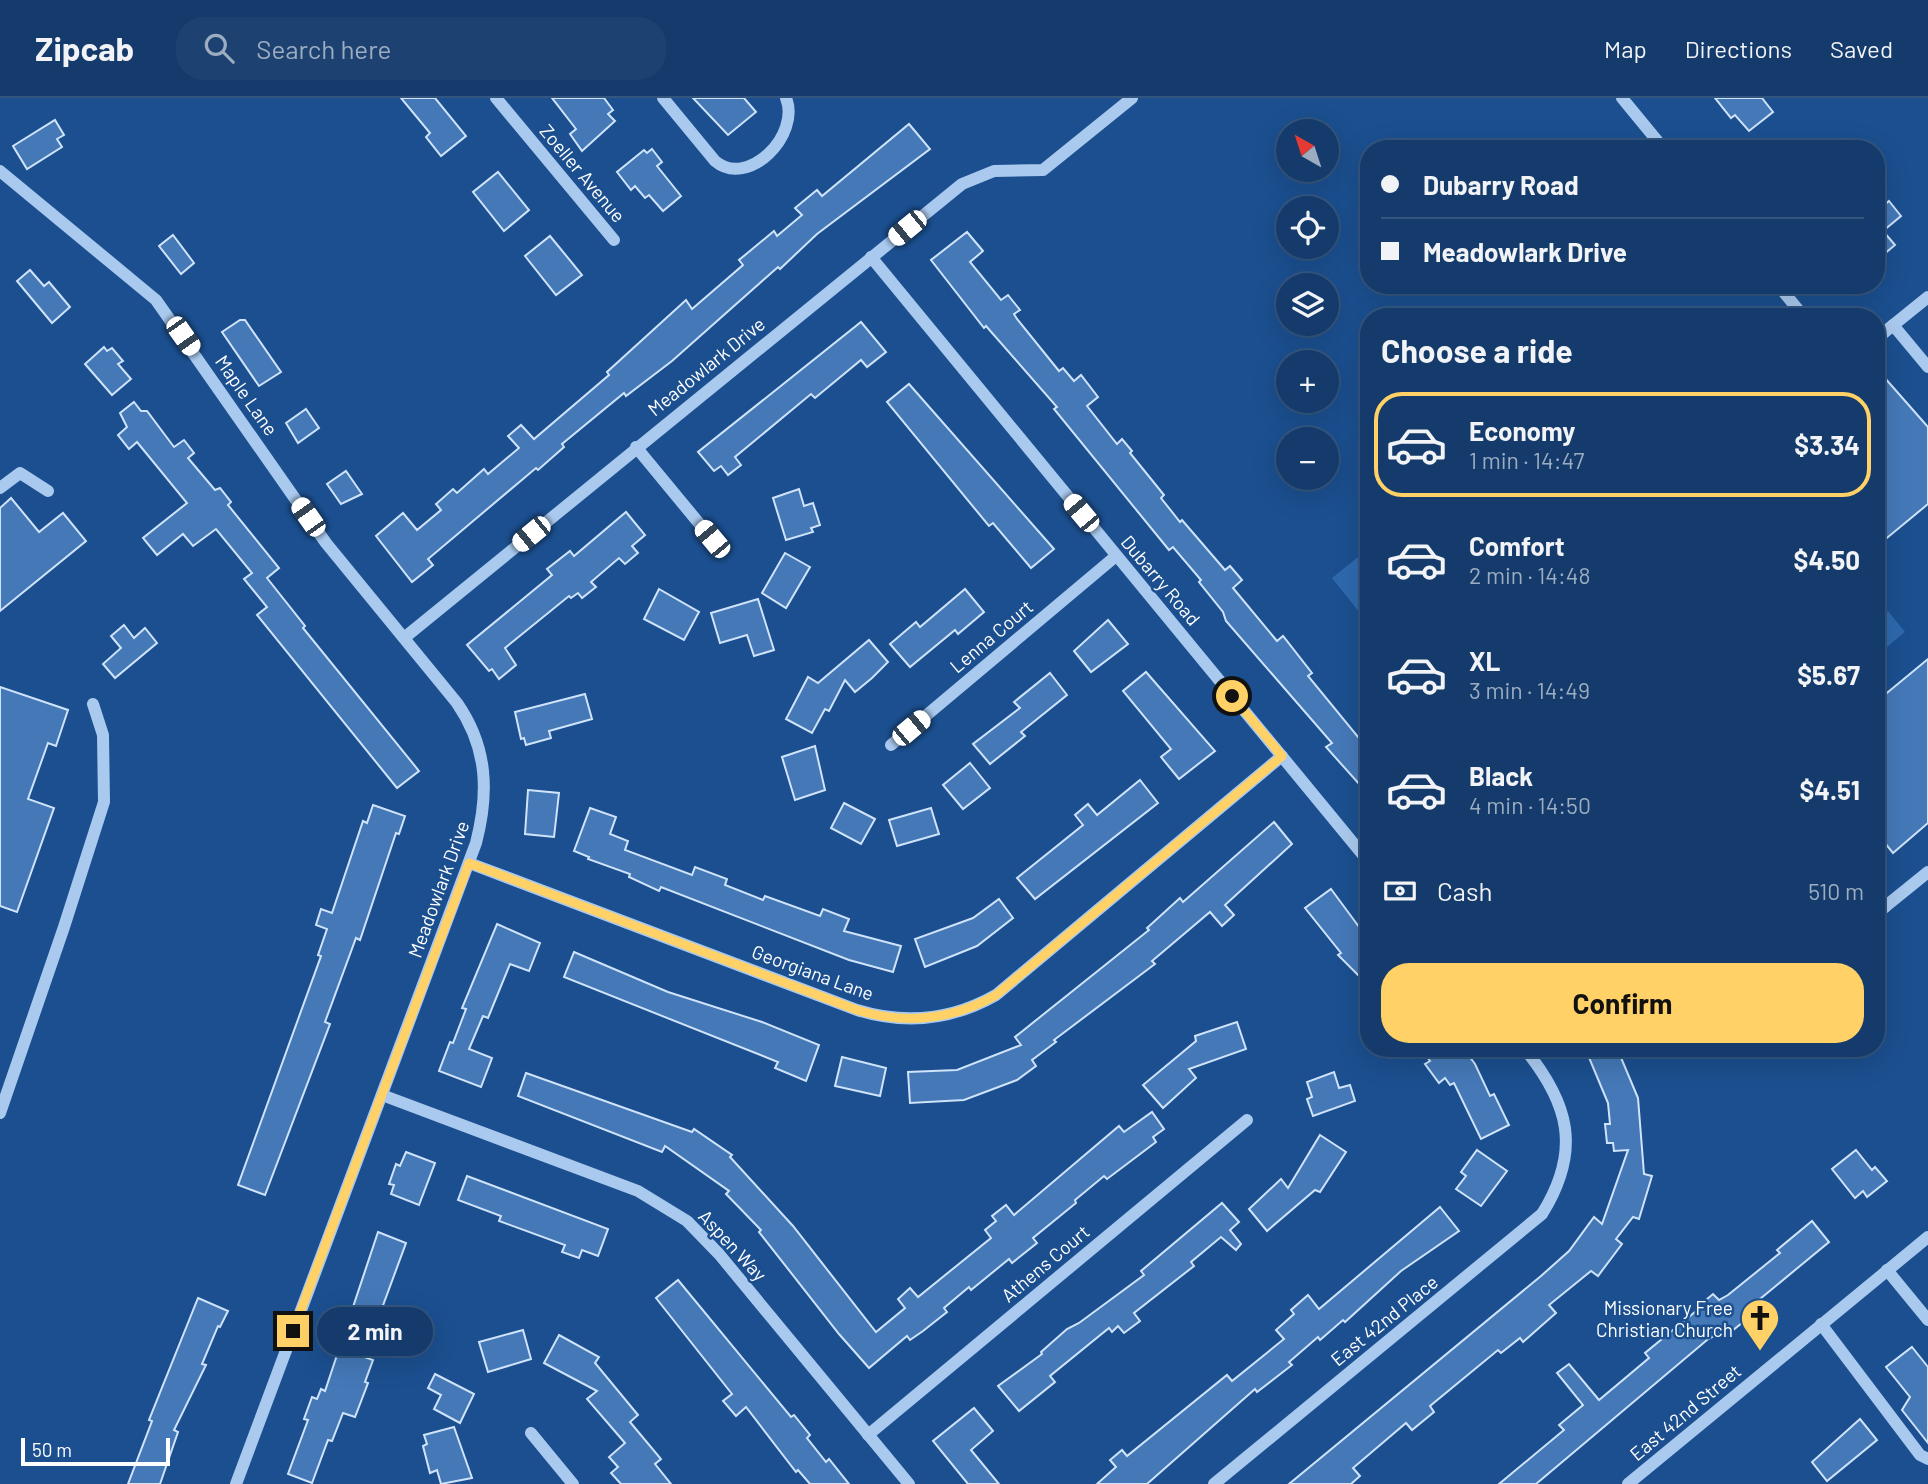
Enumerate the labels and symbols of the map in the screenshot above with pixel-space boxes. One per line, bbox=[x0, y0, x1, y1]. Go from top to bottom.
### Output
street label: Zoeller Avenue bbox=[535, 119, 631, 227]
north arrow bbox=[1276, 119, 1339, 182]
car bbox=[885, 207, 930, 249]
street label: Meadowlark Drive bbox=[643, 312, 769, 420]
car bbox=[163, 313, 204, 359]
street label: Maple Lane bbox=[211, 350, 283, 440]
car bbox=[1060, 490, 1103, 536]
car bbox=[288, 494, 329, 540]
car bbox=[509, 513, 554, 555]
car bbox=[691, 516, 734, 562]
street label: Dubarry Road bbox=[1117, 530, 1205, 630]
street label: Lenna Court bbox=[945, 595, 1037, 677]
route start bbox=[1216, 680, 1248, 712]
car bbox=[889, 706, 934, 750]
street label: Meadowlark Drive bbox=[403, 817, 473, 961]
street label: Georgiana Lane bbox=[749, 939, 877, 1005]
street label: Aspen Way bbox=[694, 1204, 772, 1286]
street label: Athens Court bbox=[996, 1220, 1094, 1306]
street label: East 42nd Place bbox=[1326, 1270, 1442, 1370]
place label: Missionary Free Christian Church bbox=[1596, 1296, 1733, 1341]
church icon: Missionary Free Christian Church bbox=[1739, 1297, 1781, 1352]
callout: 2 min bbox=[318, 1306, 433, 1356]
route end bbox=[277, 1315, 309, 1347]
street label: East 42nd Street bbox=[1625, 1359, 1745, 1465]
scale bar bbox=[21, 1435, 170, 1467]

